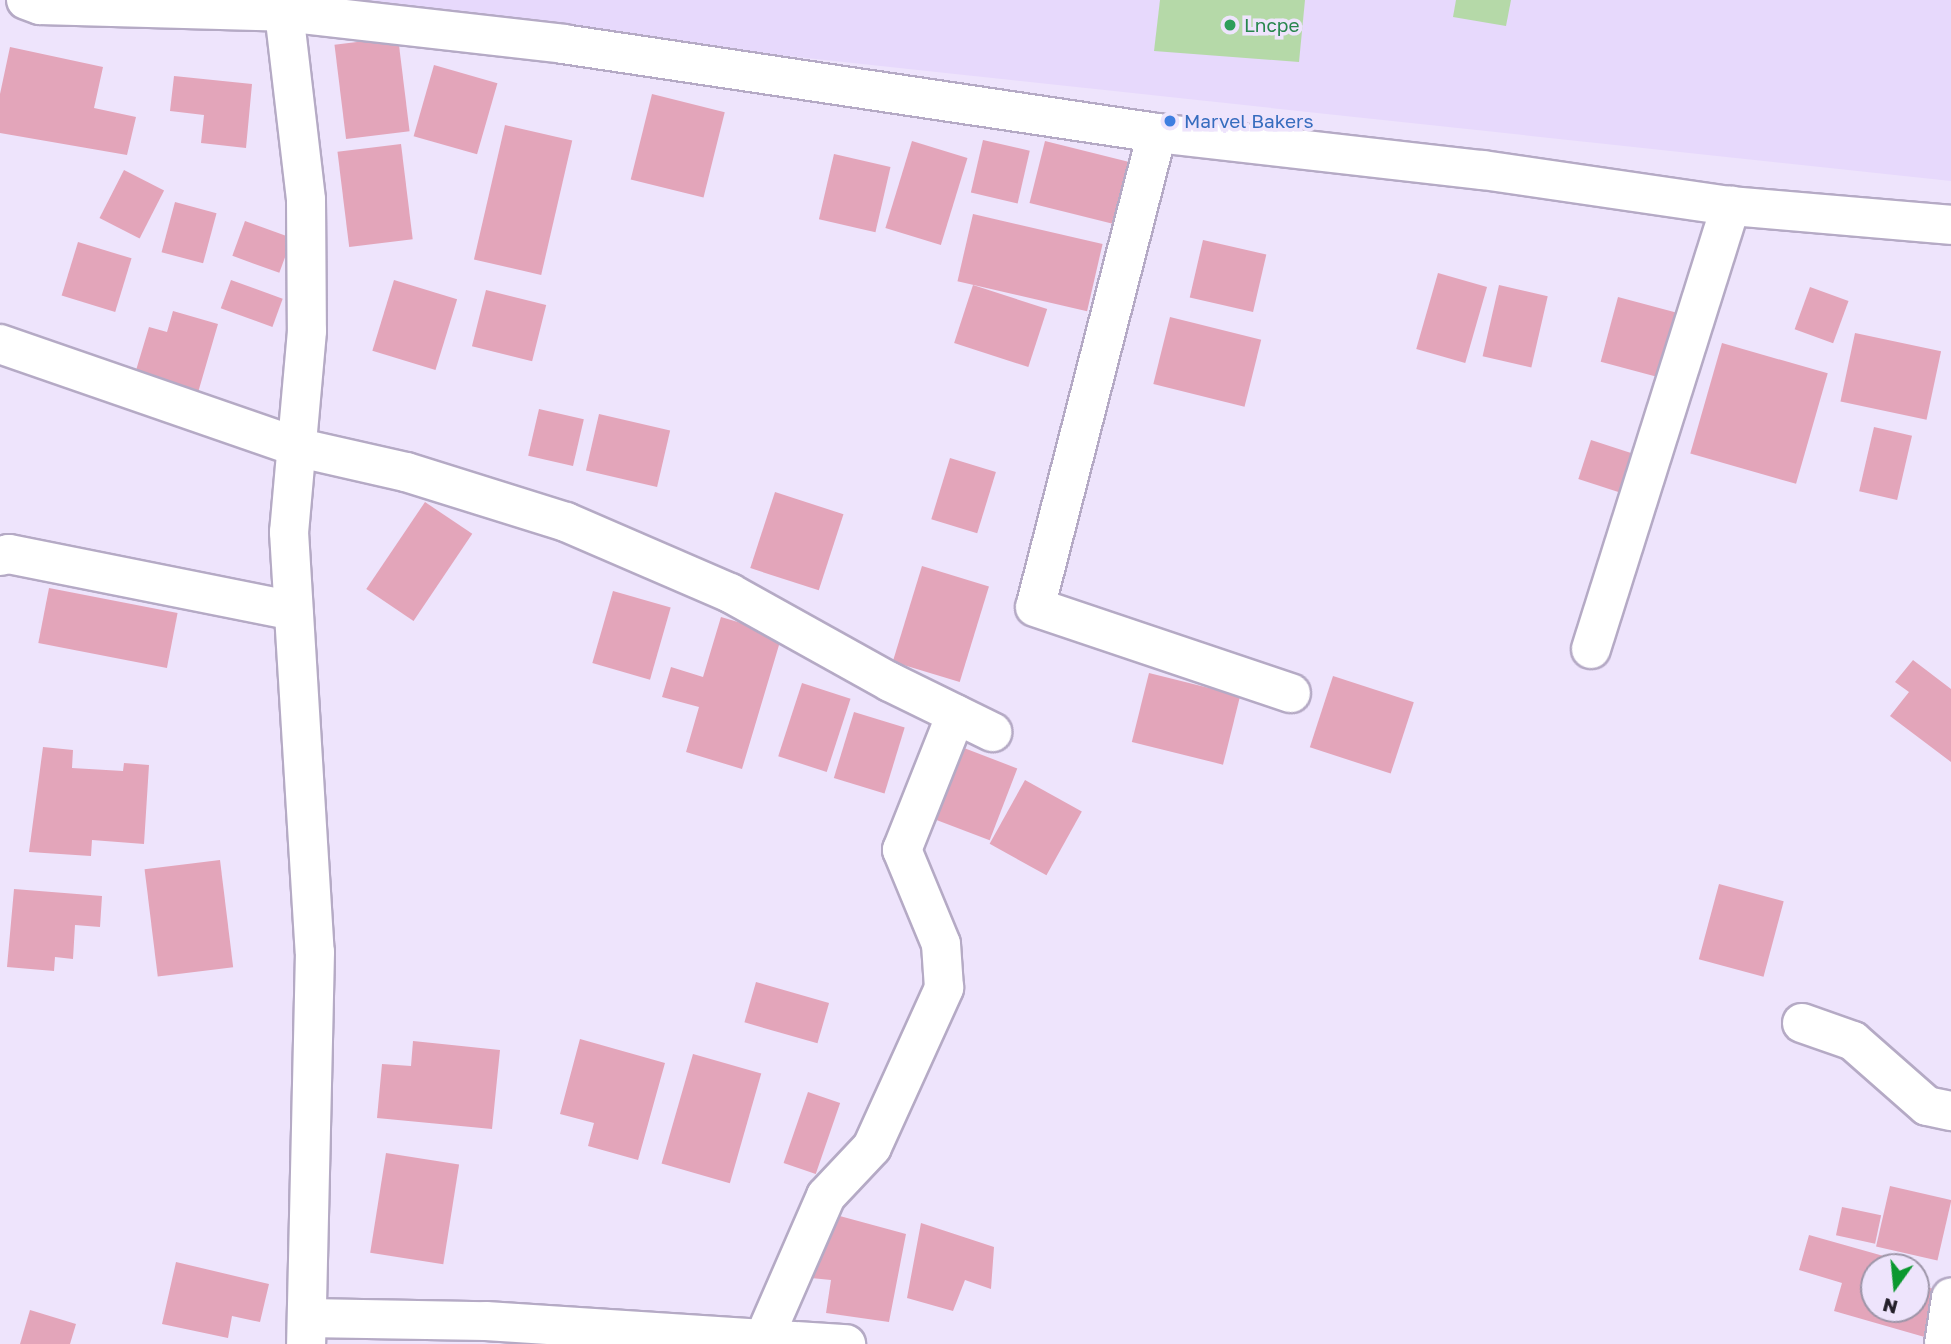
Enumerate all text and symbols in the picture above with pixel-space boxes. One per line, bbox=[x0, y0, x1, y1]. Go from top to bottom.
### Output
place label: Lncpe bbox=[1244, 14, 1300, 36]
marker: Lncpe bbox=[1222, 17, 1238, 33]
place label: Marvel Bakers bbox=[1184, 110, 1313, 132]
marker: Marvel Bakers bbox=[1162, 113, 1178, 129]
north arrow bbox=[1860, 1253, 1930, 1323]
text: N bbox=[1880, 1294, 1900, 1320]

